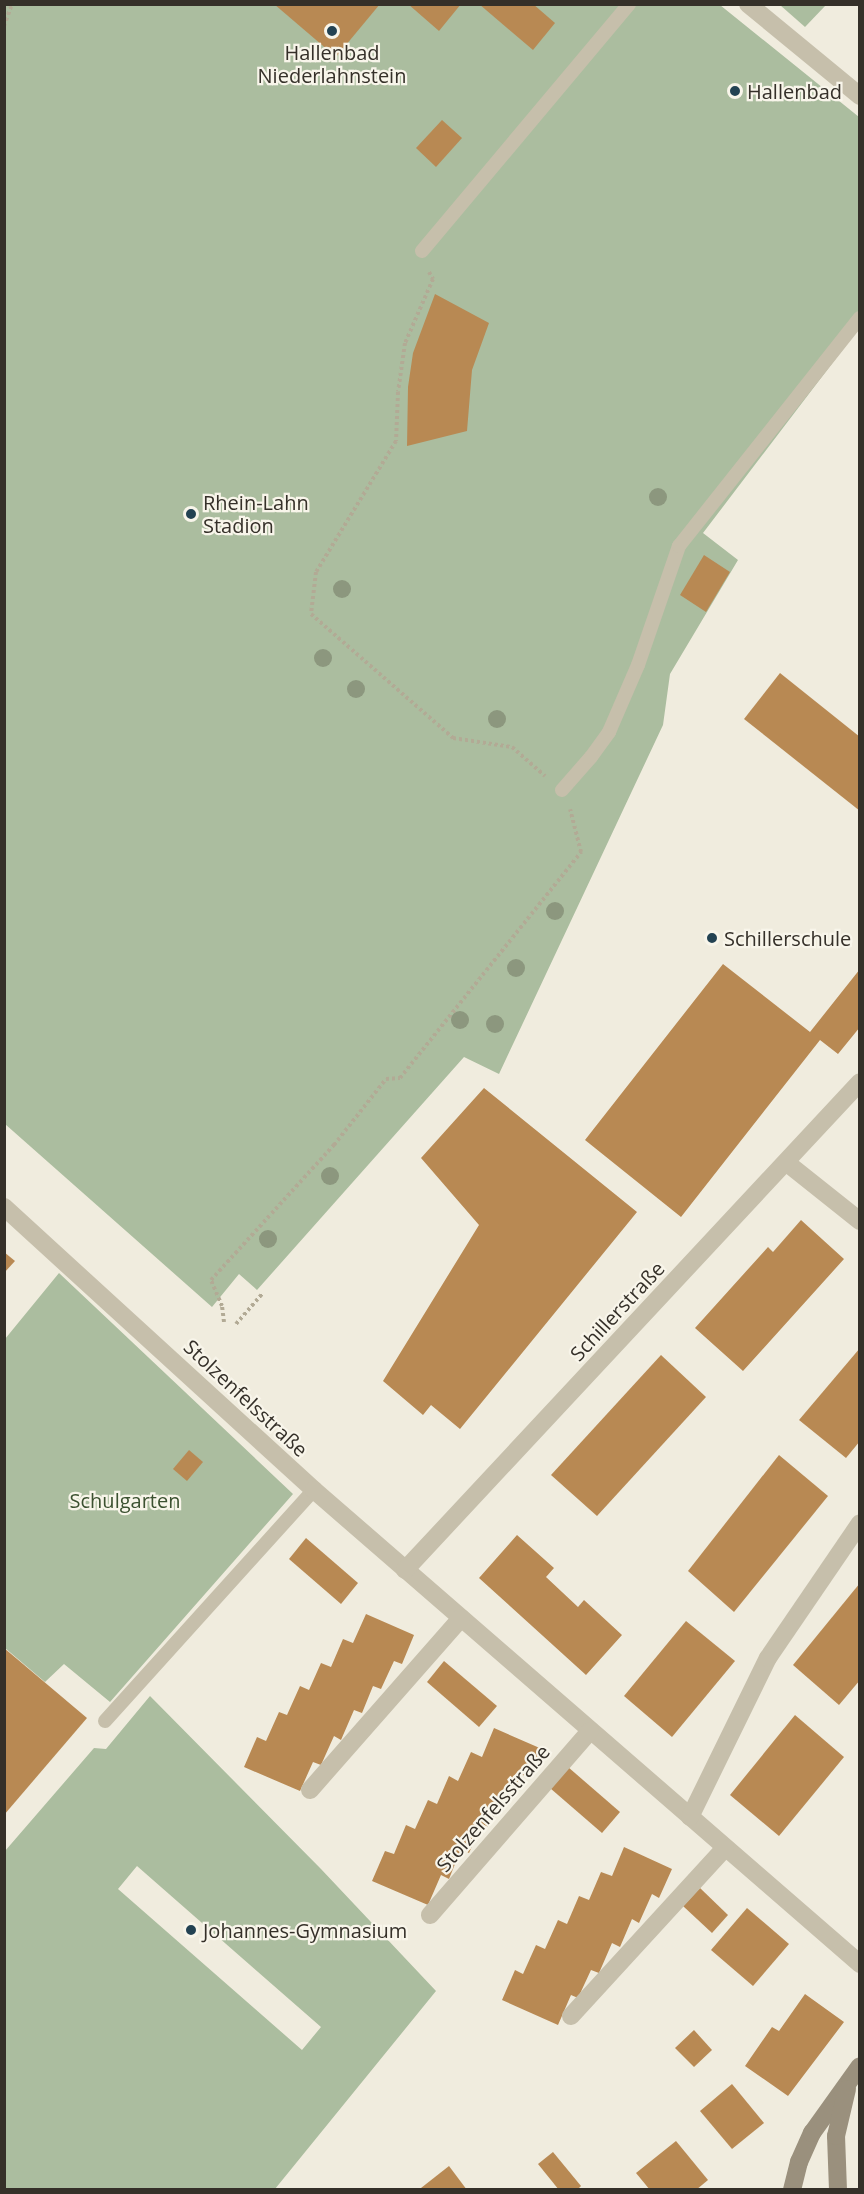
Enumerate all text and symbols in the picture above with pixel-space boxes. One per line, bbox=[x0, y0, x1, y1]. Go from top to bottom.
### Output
marker: Hallenbad Niederlahnstein bbox=[325, 24, 339, 38]
place label: Hallenbad Niederlahnstein bbox=[258, 41, 406, 88]
place label: Hallenbad bbox=[747, 79, 842, 103]
marker: Hallenbad bbox=[728, 84, 742, 98]
place label: Rhein-Lahn Stadion bbox=[203, 490, 309, 537]
marker: Rhein-Lahn Stadion bbox=[184, 507, 198, 521]
place label: Schillerschule bbox=[724, 926, 851, 950]
marker: Schillerschule bbox=[705, 931, 719, 945]
street label: Schillerstraße bbox=[565, 1256, 669, 1366]
street label: Stolzenfelsstraße bbox=[179, 1335, 313, 1461]
park label: Schulgarten bbox=[70, 1488, 180, 1512]
street label: Stolzenfelsstraße bbox=[431, 1740, 555, 1876]
place label: Johannes-Gymnasium bbox=[203, 1918, 407, 1942]
marker: Johannes-Gymnasium bbox=[184, 1923, 198, 1937]

